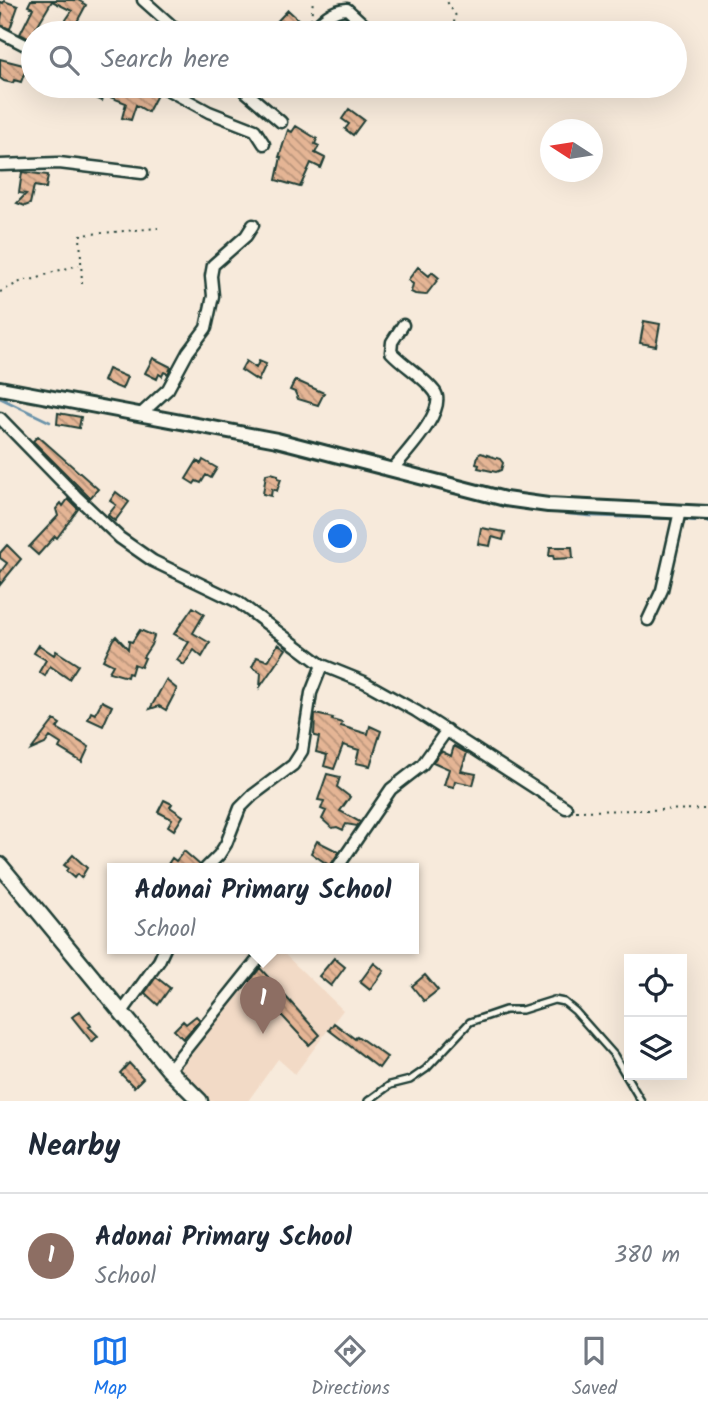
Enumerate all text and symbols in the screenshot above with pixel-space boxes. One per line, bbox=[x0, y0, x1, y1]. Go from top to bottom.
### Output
search box bbox=[21, 21, 687, 98]
text: Search here bbox=[101, 39, 229, 81]
icon: search bbox=[45, 41, 83, 79]
north arrow bbox=[540, 119, 603, 182]
your location bbox=[323, 519, 357, 553]
popup bbox=[107, 863, 419, 954]
text: Adonai Primary School bbox=[135, 870, 391, 912]
text: School bbox=[135, 912, 196, 948]
map controls bbox=[624, 954, 687, 1080]
button: locate bbox=[624, 954, 687, 1017]
pin: 1 bbox=[240, 976, 286, 1034]
button: layers bbox=[624, 1017, 687, 1080]
text: Nearby bbox=[28, 1123, 120, 1171]
text: Adonai Primary School bbox=[95, 1217, 352, 1259]
text: 1 bbox=[48, 1238, 54, 1274]
text: 380 m bbox=[614, 1238, 680, 1274]
text: School bbox=[95, 1259, 156, 1295]
tab: Map bbox=[91, 1332, 129, 1404]
tab: Directions bbox=[311, 1332, 390, 1404]
tab: Saved bbox=[572, 1332, 617, 1404]

